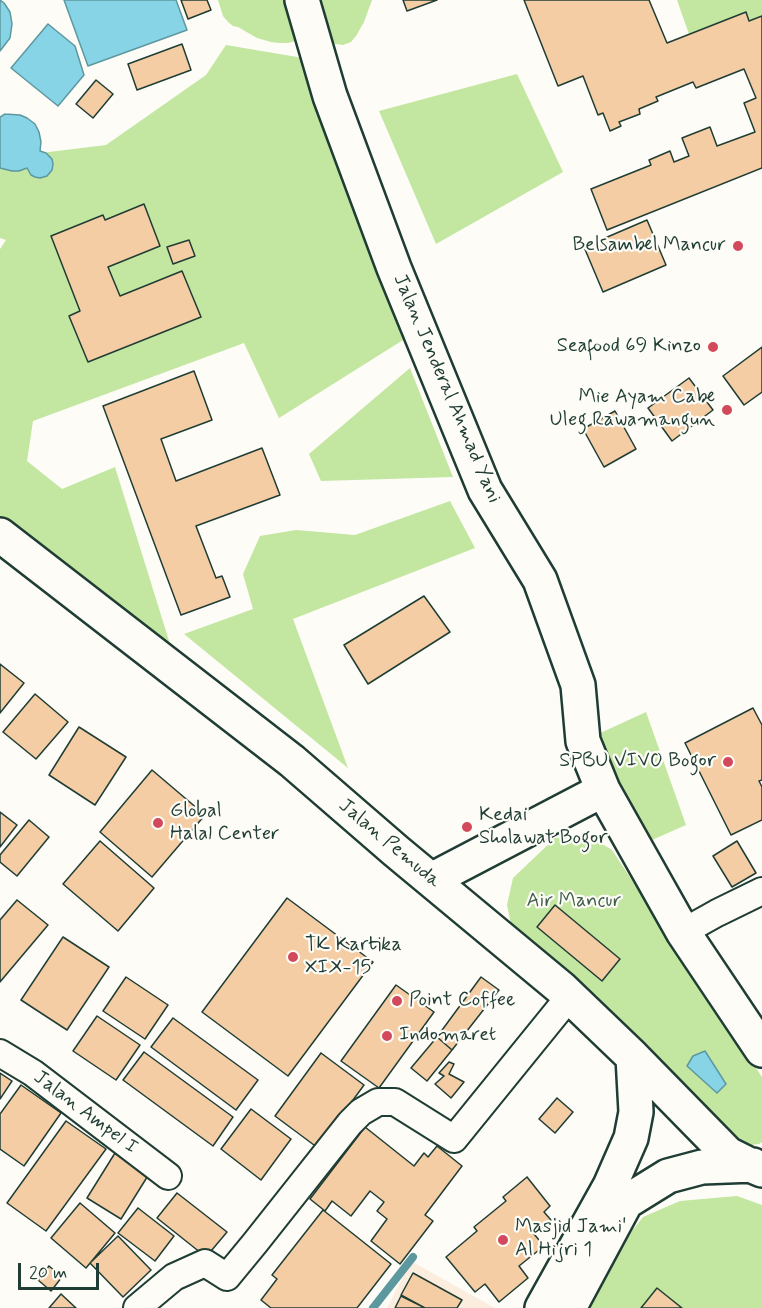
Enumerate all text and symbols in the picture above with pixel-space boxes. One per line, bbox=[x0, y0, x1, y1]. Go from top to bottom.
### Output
place label: Belsambel Mancur bbox=[572, 234, 726, 258]
marker: Belsambel Mancur bbox=[731, 239, 745, 253]
street label: Jalan Jenderal Ahmad Yani bbox=[387, 271, 505, 507]
place label: Seafood 69 Kinzo bbox=[557, 335, 701, 359]
marker: Seafood 69 Kinzo bbox=[706, 340, 720, 354]
place label: Mie Ayam Cabe Uleg Rawamangun bbox=[550, 386, 715, 433]
marker: Mie Ayam Cabe Uleg Rawamangun bbox=[720, 403, 734, 417]
place label: SPBU VIVO Bogor bbox=[559, 750, 716, 774]
marker: SPBU VIVO Bogor bbox=[721, 755, 735, 769]
street label: Jalan Pemuda bbox=[333, 794, 445, 894]
place label: Global Halal Center bbox=[170, 800, 279, 847]
place label: Kedai Sholawat Bogor bbox=[479, 804, 608, 851]
marker: Global Halal Center bbox=[151, 816, 165, 830]
marker: Kedai Sholawat Bogor bbox=[460, 820, 474, 834]
park label: Air Mancur bbox=[527, 890, 621, 914]
place label: TK Kartika XIX-15 bbox=[305, 934, 402, 981]
marker: TK Kartika XIX-15 bbox=[286, 950, 300, 964]
place label: Point Coffee bbox=[409, 989, 515, 1013]
marker: Point Coffee bbox=[390, 994, 404, 1008]
place label: Indomaret bbox=[399, 1024, 496, 1048]
marker: Indomaret bbox=[380, 1029, 394, 1043]
street label: Jalan Ampel I bbox=[28, 1066, 142, 1160]
place label: Masjid Jami' Al Hijri 1 bbox=[515, 1216, 627, 1263]
marker: Masjid Jami' Al Hijri 1 bbox=[496, 1233, 510, 1247]
scale bar bbox=[21, 1251, 102, 1289]
text: 20 m bbox=[29, 1261, 67, 1285]

